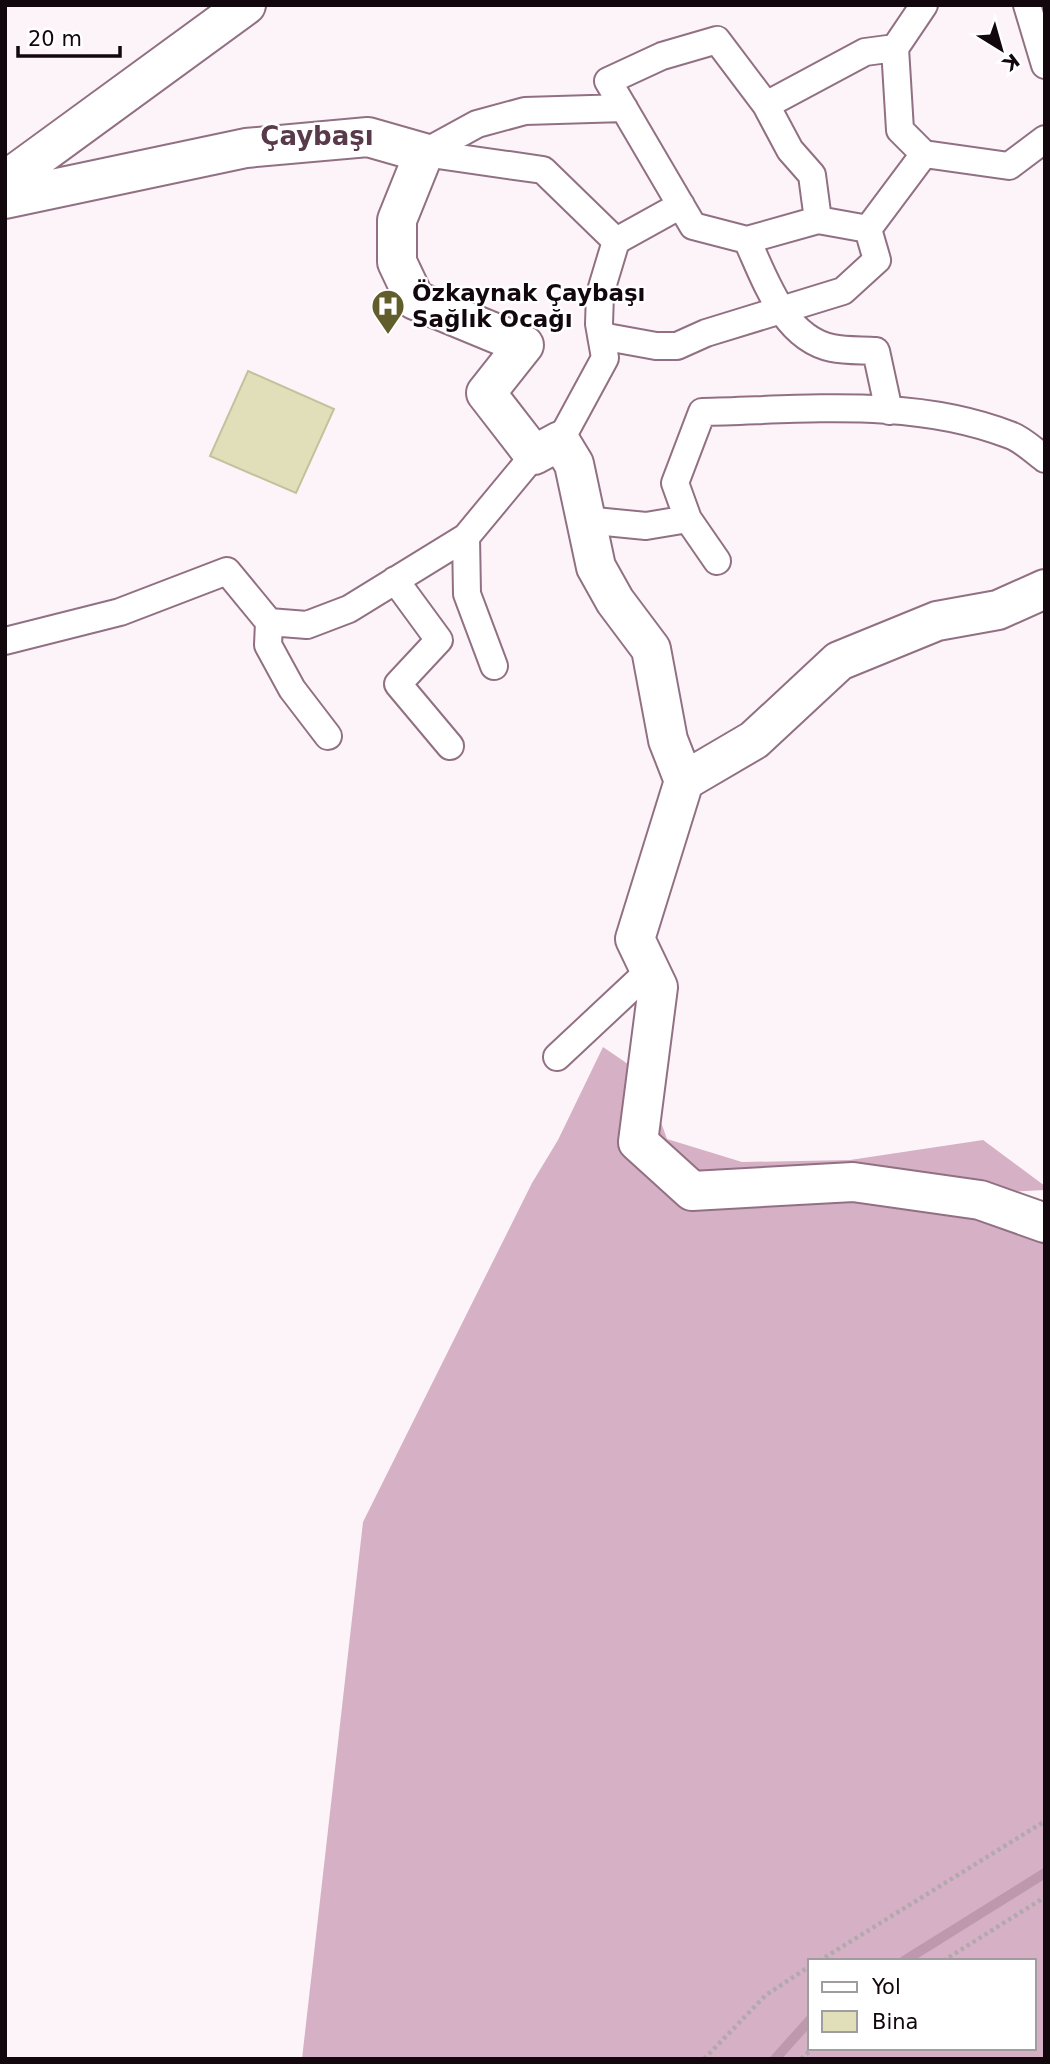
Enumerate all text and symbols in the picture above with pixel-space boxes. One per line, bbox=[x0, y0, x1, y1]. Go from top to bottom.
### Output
scale bar bbox=[18, 14, 119, 58]
north arrow bbox=[966, 14, 1036, 84]
text: 20 m bbox=[28, 27, 82, 51]
text: K bbox=[998, 49, 1024, 77]
district label: Çaybaşı bbox=[260, 121, 374, 151]
place label: Özkaynak Çaybaşı Sağlık Ocağı bbox=[412, 279, 645, 332]
hospital icon: Özkaynak Çaybaşı Sağlık Ocağı bbox=[369, 287, 407, 336]
legend bbox=[808, 1959, 1036, 2050]
text: Yol bbox=[871, 1975, 901, 1999]
text: Bina bbox=[872, 2010, 918, 2034]

